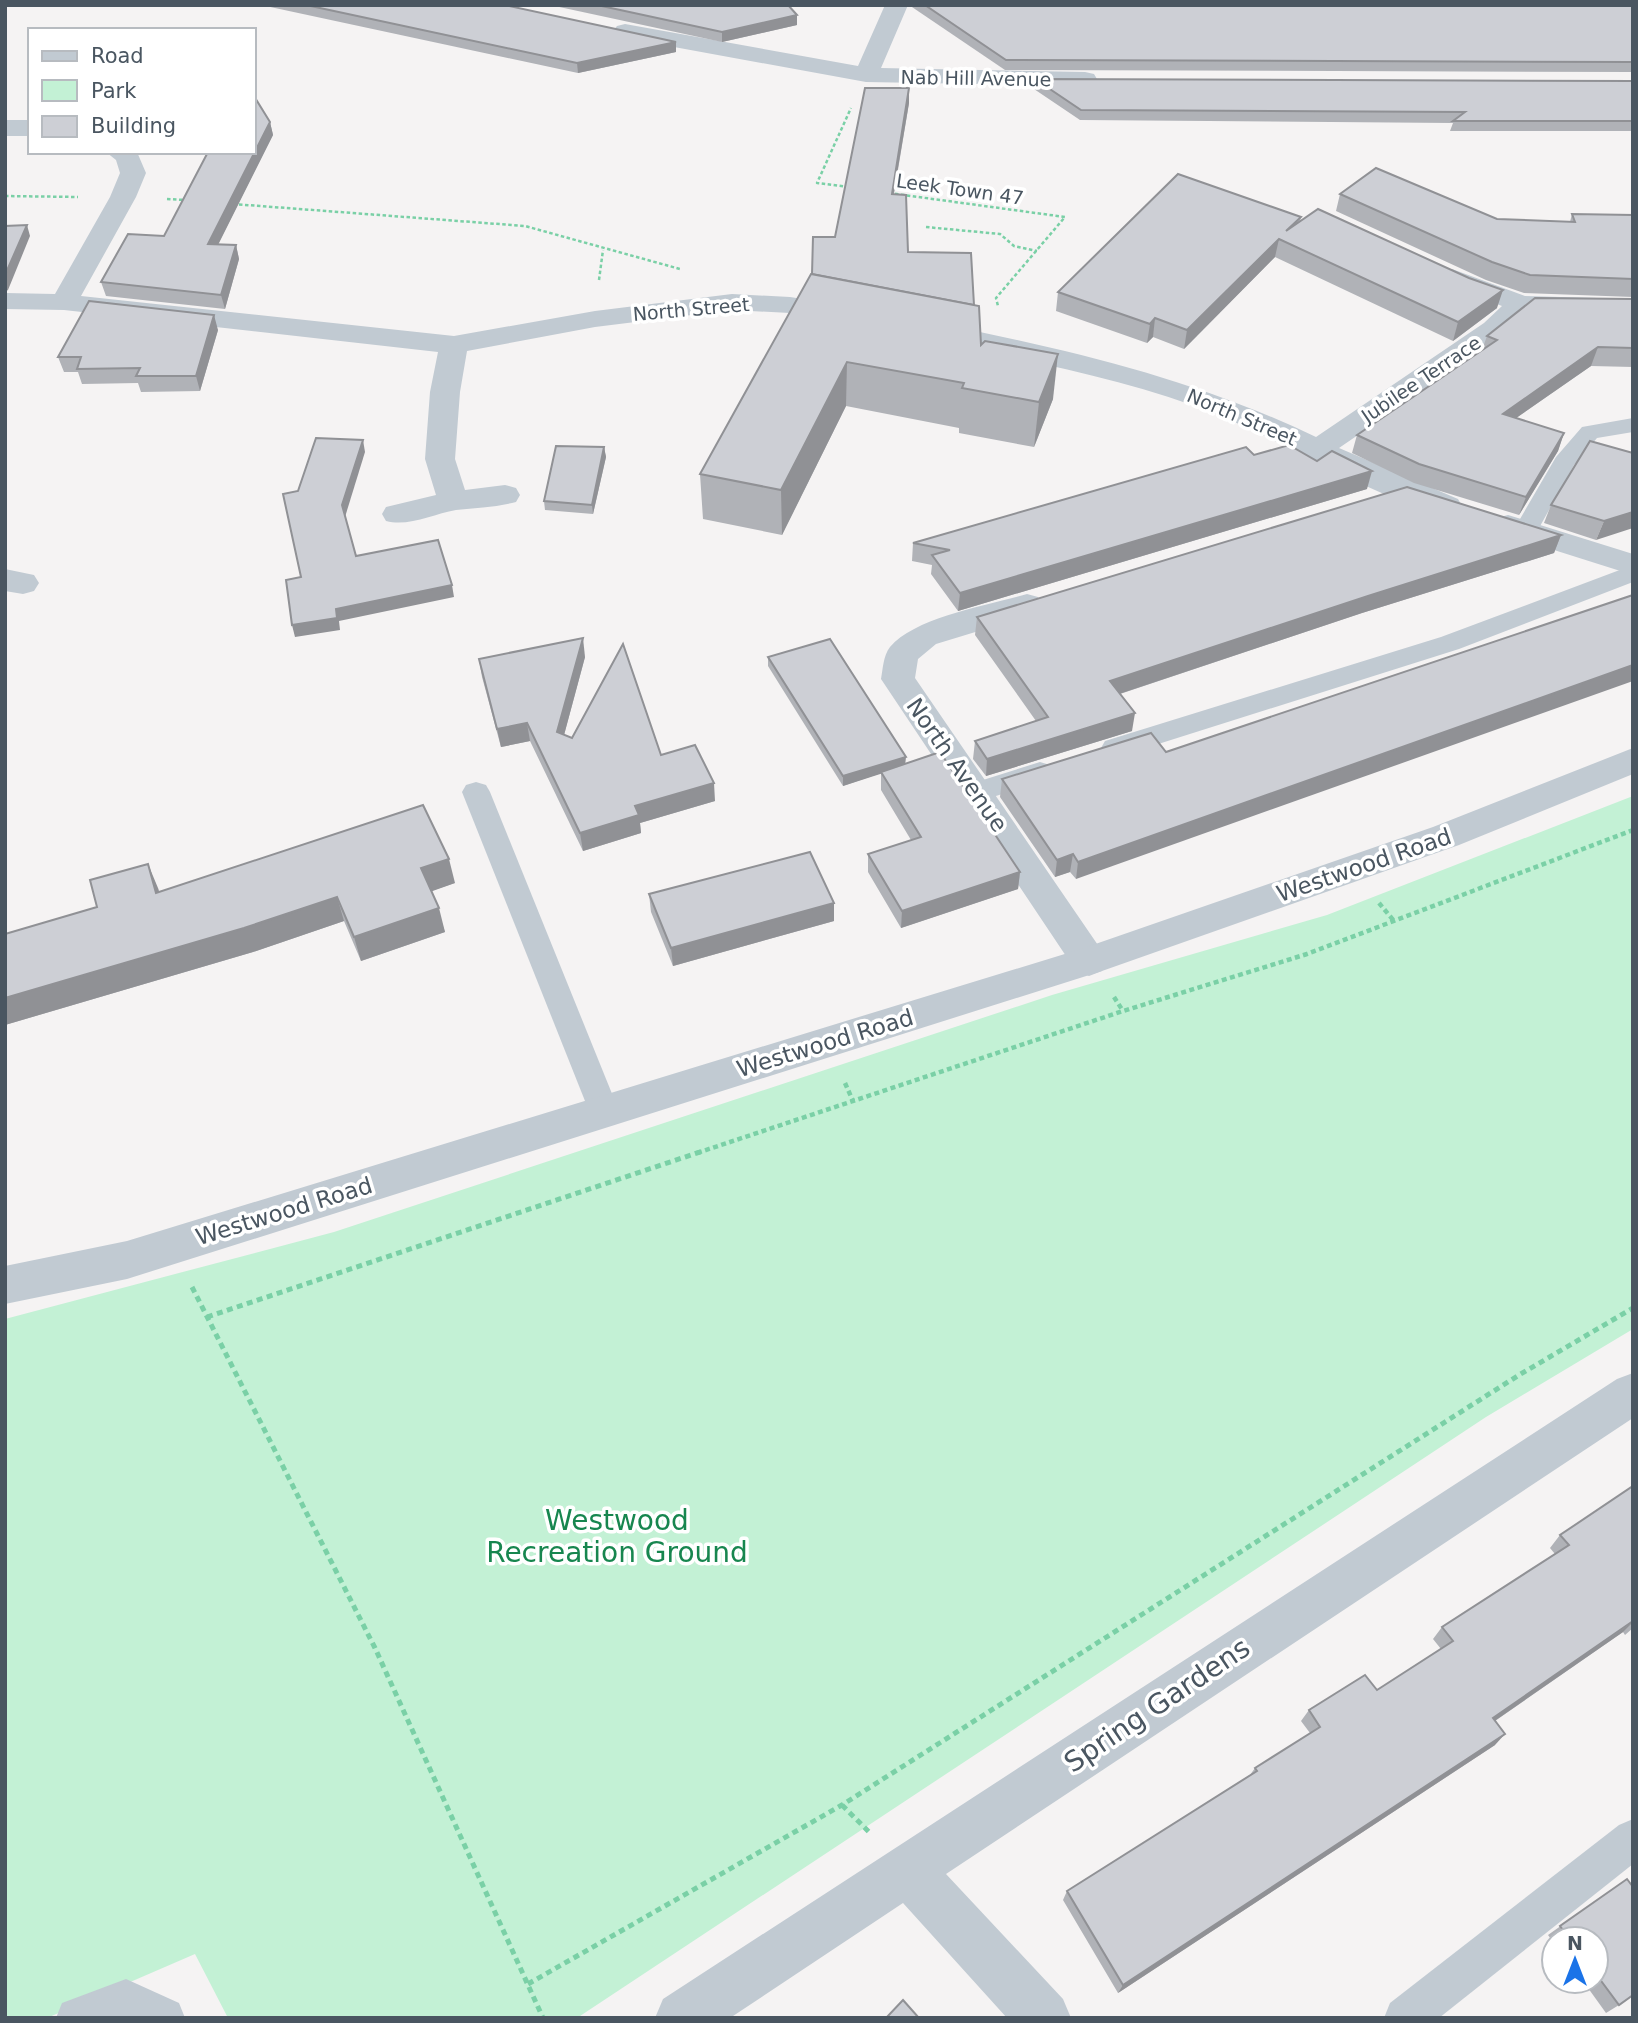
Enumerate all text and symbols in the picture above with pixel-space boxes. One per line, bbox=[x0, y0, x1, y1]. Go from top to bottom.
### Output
legend bbox=[28, 28, 256, 154]
text: Road bbox=[91, 44, 144, 68]
street label: Nab Hill Avenue bbox=[900, 66, 1052, 90]
text: Park bbox=[91, 79, 137, 103]
text: Building bbox=[91, 114, 176, 138]
street label: Leek Town 47 bbox=[895, 169, 1025, 209]
street label: North Street bbox=[632, 293, 750, 325]
street label: Jubilee Terrace bbox=[1356, 331, 1485, 427]
street label: North Street bbox=[1184, 384, 1300, 450]
street label: North Avenue bbox=[901, 693, 1013, 837]
street label: Westwood Road bbox=[1273, 823, 1455, 907]
street label: Westwood Road bbox=[734, 1004, 916, 1082]
street label: Westwood Road bbox=[193, 1172, 375, 1250]
park label: Westwood Recreation Ground bbox=[486, 1504, 748, 1569]
street label: Spring Gardens bbox=[1058, 1631, 1256, 1779]
north arrow bbox=[1540, 1925, 1610, 1995]
text: N bbox=[1567, 1932, 1583, 1954]

